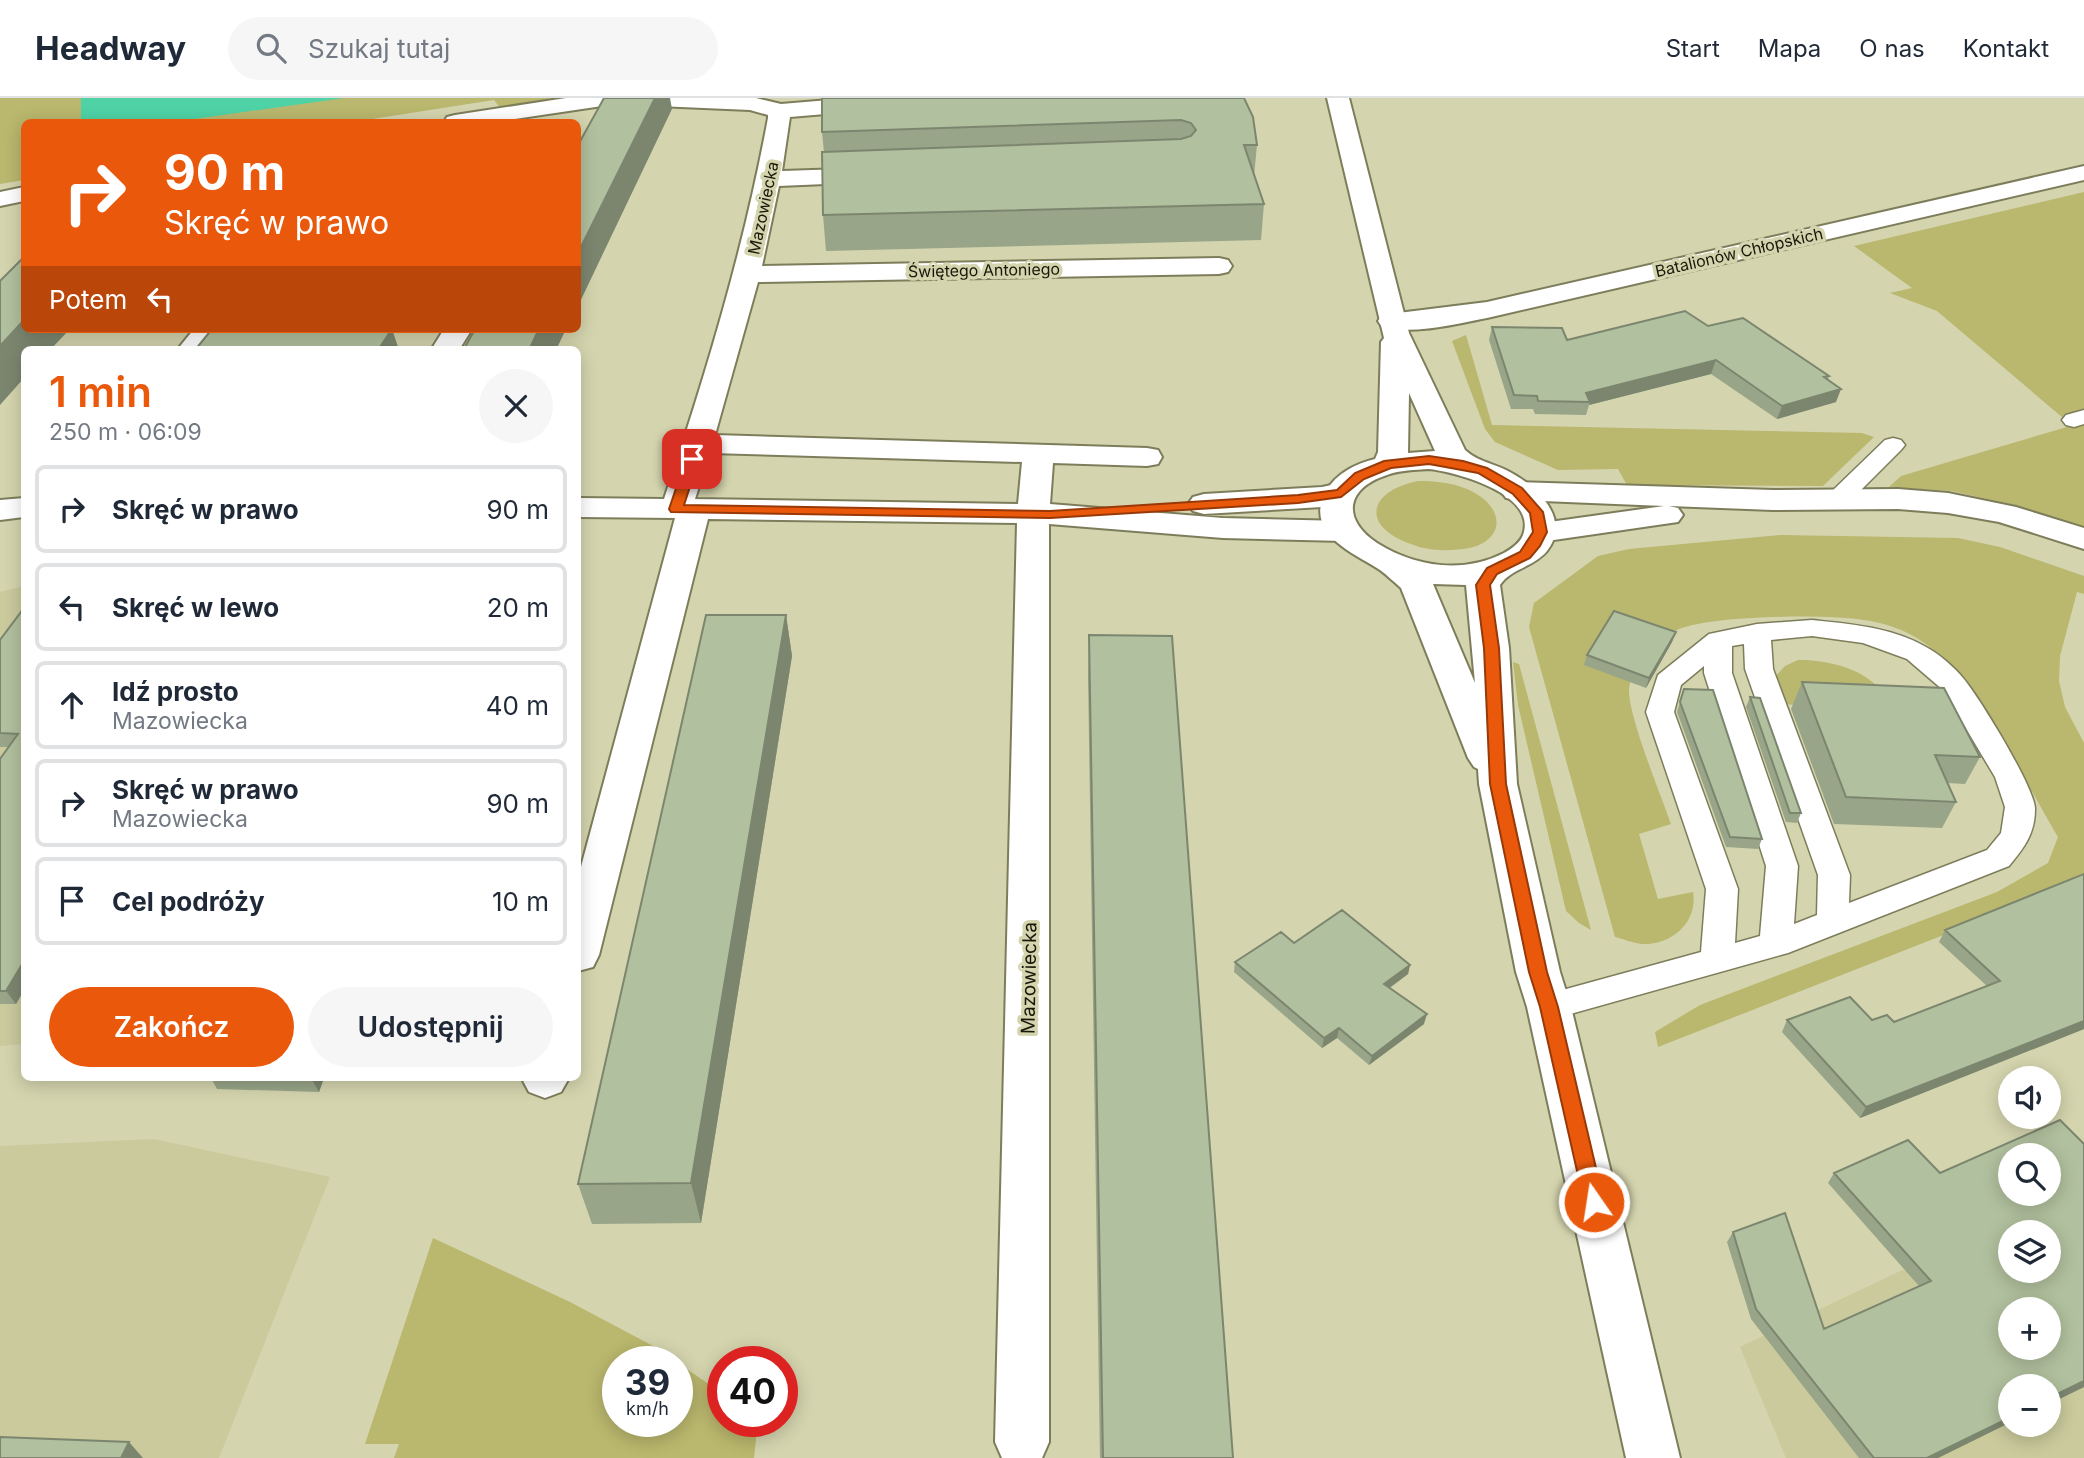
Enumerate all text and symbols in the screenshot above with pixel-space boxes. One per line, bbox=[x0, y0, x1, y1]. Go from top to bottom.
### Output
search box bbox=[228, 17, 718, 80]
text: Headway bbox=[35, 28, 186, 68]
icon: search bbox=[252, 29, 290, 67]
text: Szukaj tutaj bbox=[308, 33, 450, 64]
text: Start bbox=[1666, 34, 1720, 63]
text: Mapa bbox=[1758, 34, 1821, 63]
text: O nas bbox=[1859, 34, 1925, 63]
text: Kontakt bbox=[1963, 34, 2049, 63]
text: 90 m bbox=[164, 143, 285, 202]
icon: right bbox=[49, 147, 140, 238]
street label: Mazowiecka bbox=[743, 160, 783, 256]
text: Skręć w prawo bbox=[164, 203, 389, 242]
street label: Batalionów Chłopskich bbox=[1653, 223, 1825, 281]
street label: Świętego Antoniego bbox=[908, 259, 1060, 281]
icon: left bbox=[141, 280, 179, 318]
text: Potem bbox=[49, 284, 127, 315]
text: 1 min bbox=[49, 366, 152, 417]
button: close bbox=[479, 369, 553, 443]
text: 250 m · 06:09 bbox=[49, 418, 202, 446]
pin bbox=[662, 429, 722, 489]
icon: arrive bbox=[673, 440, 711, 478]
icon: right bbox=[53, 490, 91, 528]
text: Skręć w prawo bbox=[112, 494, 299, 525]
text: 90 m bbox=[486, 494, 549, 525]
icon: left bbox=[53, 588, 91, 626]
text: Skręć w lewo bbox=[112, 592, 279, 623]
text: 20 m bbox=[487, 592, 549, 623]
text: Idź prosto bbox=[112, 676, 239, 707]
icon: ahead bbox=[53, 686, 91, 724]
text: 40 m bbox=[486, 690, 549, 721]
text: Mazowiecka bbox=[112, 707, 248, 735]
text: Skręć w prawo bbox=[112, 774, 299, 805]
icon: right bbox=[53, 784, 91, 822]
text: 90 m bbox=[486, 788, 549, 819]
text: Mazowiecka bbox=[112, 805, 248, 833]
icon: arrive bbox=[53, 882, 91, 920]
text: Cel podróży bbox=[112, 886, 265, 917]
text: 10 m bbox=[492, 886, 549, 917]
street label: Mazowiecka bbox=[1017, 922, 1041, 1034]
button: Zakończ bbox=[49, 987, 294, 1067]
button: Udostępnij bbox=[308, 987, 553, 1067]
map controls bbox=[1998, 1066, 2061, 1437]
button: sound bbox=[1998, 1066, 2061, 1129]
button: search bbox=[1998, 1143, 2061, 1206]
position arrow bbox=[1557, 1165, 1631, 1239]
button: layers bbox=[1998, 1220, 2061, 1283]
button: + bbox=[1998, 1297, 2061, 1360]
speed limit sign: 40 bbox=[707, 1346, 798, 1437]
text: 39 bbox=[625, 1361, 670, 1403]
button: − bbox=[1998, 1374, 2061, 1437]
text: km/h bbox=[626, 1398, 669, 1419]

